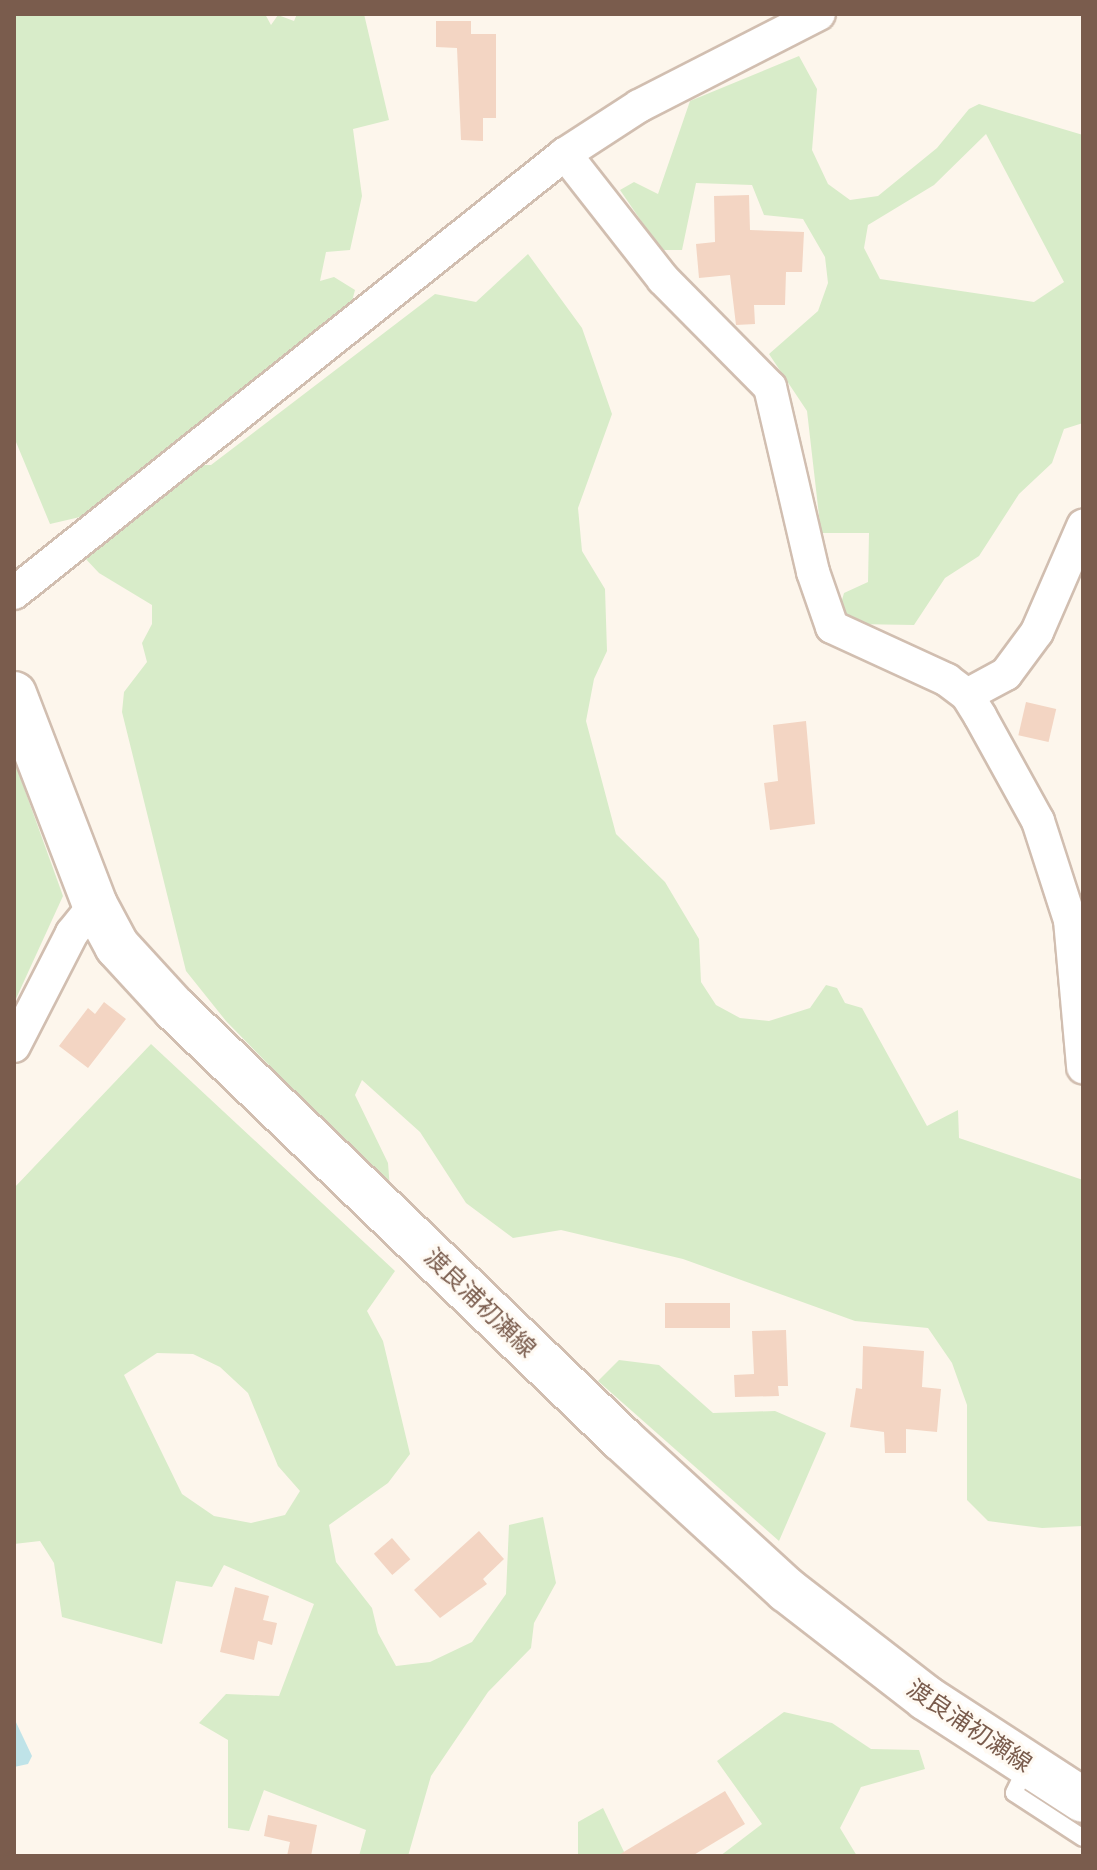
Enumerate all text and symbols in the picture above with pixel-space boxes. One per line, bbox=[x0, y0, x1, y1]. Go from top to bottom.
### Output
street label: 渡良浦初瀬線 bbox=[419, 1242, 543, 1362]
street label: 渡良浦初瀬線 bbox=[902, 1673, 1038, 1777]

